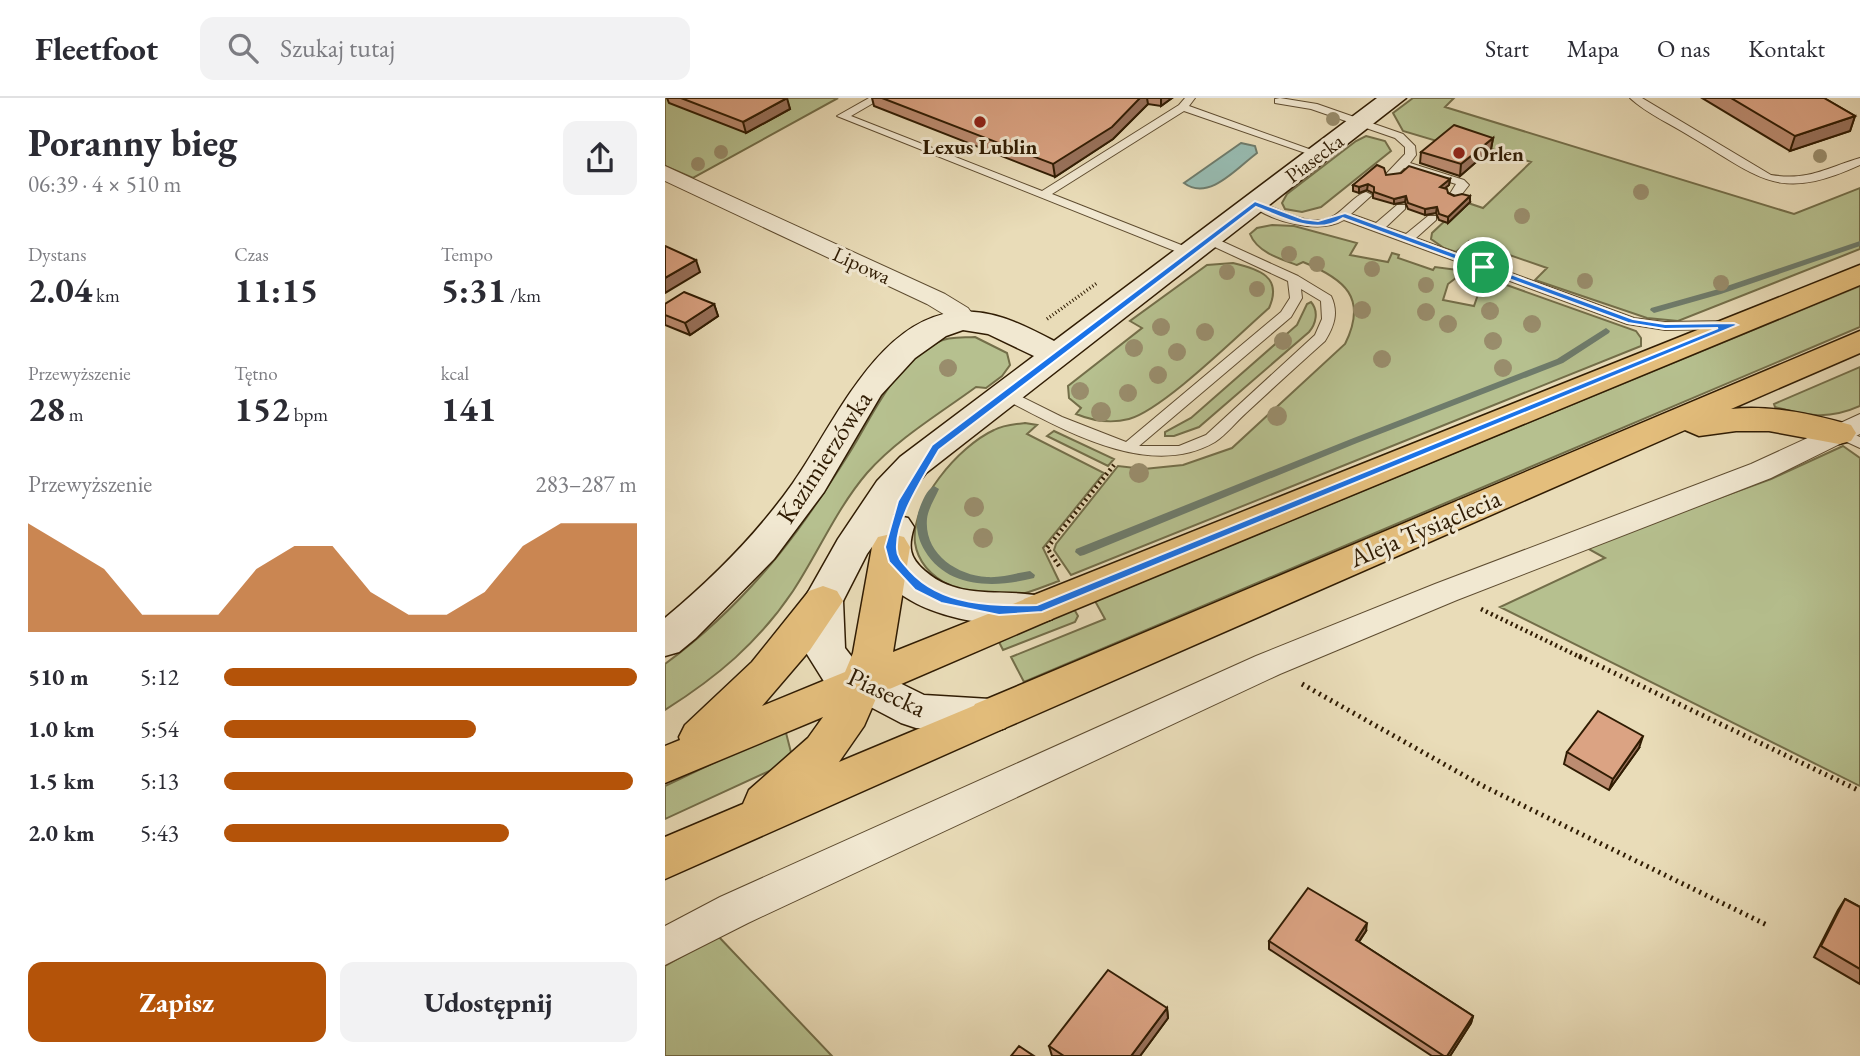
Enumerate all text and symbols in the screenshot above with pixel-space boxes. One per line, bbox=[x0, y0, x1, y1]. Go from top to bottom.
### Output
search box bbox=[200, 17, 690, 80]
text: Fleetfoot bbox=[35, 27, 158, 70]
icon: search bbox=[224, 29, 262, 67]
text: Szukaj tutaj bbox=[280, 31, 395, 65]
text: Start bbox=[1485, 33, 1529, 64]
text: Mapa bbox=[1567, 33, 1619, 64]
text: O nas bbox=[1657, 33, 1710, 64]
text: Kontakt bbox=[1748, 33, 1825, 64]
marker: Lexus Lublin bbox=[972, 114, 988, 130]
text: Poranny bieg bbox=[28, 118, 237, 167]
button: share bbox=[563, 121, 637, 195]
street label: Piasecka bbox=[1279, 127, 1349, 189]
place label: Lexus Lublin bbox=[923, 133, 1038, 160]
place label: Orlen bbox=[1473, 140, 1524, 167]
marker: Orlen bbox=[1451, 145, 1467, 161]
text: 06:39 · 4 × 510 m bbox=[28, 169, 181, 199]
pin bbox=[1453, 237, 1513, 297]
street label: Lipowa bbox=[829, 240, 896, 290]
text: Dystans bbox=[28, 242, 87, 267]
text: Czas bbox=[234, 242, 269, 267]
text: Tempo bbox=[441, 242, 493, 267]
icon: arrive bbox=[1464, 248, 1502, 286]
text: 2.04 bbox=[28, 267, 92, 312]
text: 11:15 bbox=[234, 267, 318, 312]
text: 5:31 bbox=[441, 267, 506, 312]
text: km bbox=[92, 283, 120, 308]
text: /km bbox=[506, 283, 541, 308]
text: Przewyższenie bbox=[28, 361, 131, 386]
text: Tętno bbox=[234, 361, 278, 386]
text: kcal bbox=[441, 361, 469, 386]
street label: Kazimierzówka bbox=[768, 384, 880, 530]
text: 28 bbox=[28, 386, 65, 431]
text: 152 bbox=[234, 386, 290, 431]
text: 141 bbox=[441, 386, 496, 431]
text: m bbox=[65, 402, 84, 427]
text: bpm bbox=[290, 402, 328, 427]
text: Przewyższenie bbox=[28, 469, 152, 499]
text: 283–287 m bbox=[536, 469, 637, 499]
street label: Aleja Tysiąclecia bbox=[1343, 481, 1506, 576]
street label: Piasecka bbox=[842, 659, 932, 725]
text: 510 m bbox=[28, 662, 89, 692]
text: 5:12 bbox=[140, 662, 179, 692]
text: 1.0 km bbox=[28, 714, 95, 744]
text: 5:54 bbox=[140, 714, 179, 744]
text: 1.5 km bbox=[28, 766, 95, 796]
text: 5:13 bbox=[140, 766, 179, 796]
text: 2.0 km bbox=[28, 818, 95, 848]
text: 5:43 bbox=[140, 818, 179, 848]
button: Zapisz bbox=[28, 962, 326, 1042]
button: Udostępnij bbox=[340, 962, 637, 1042]

